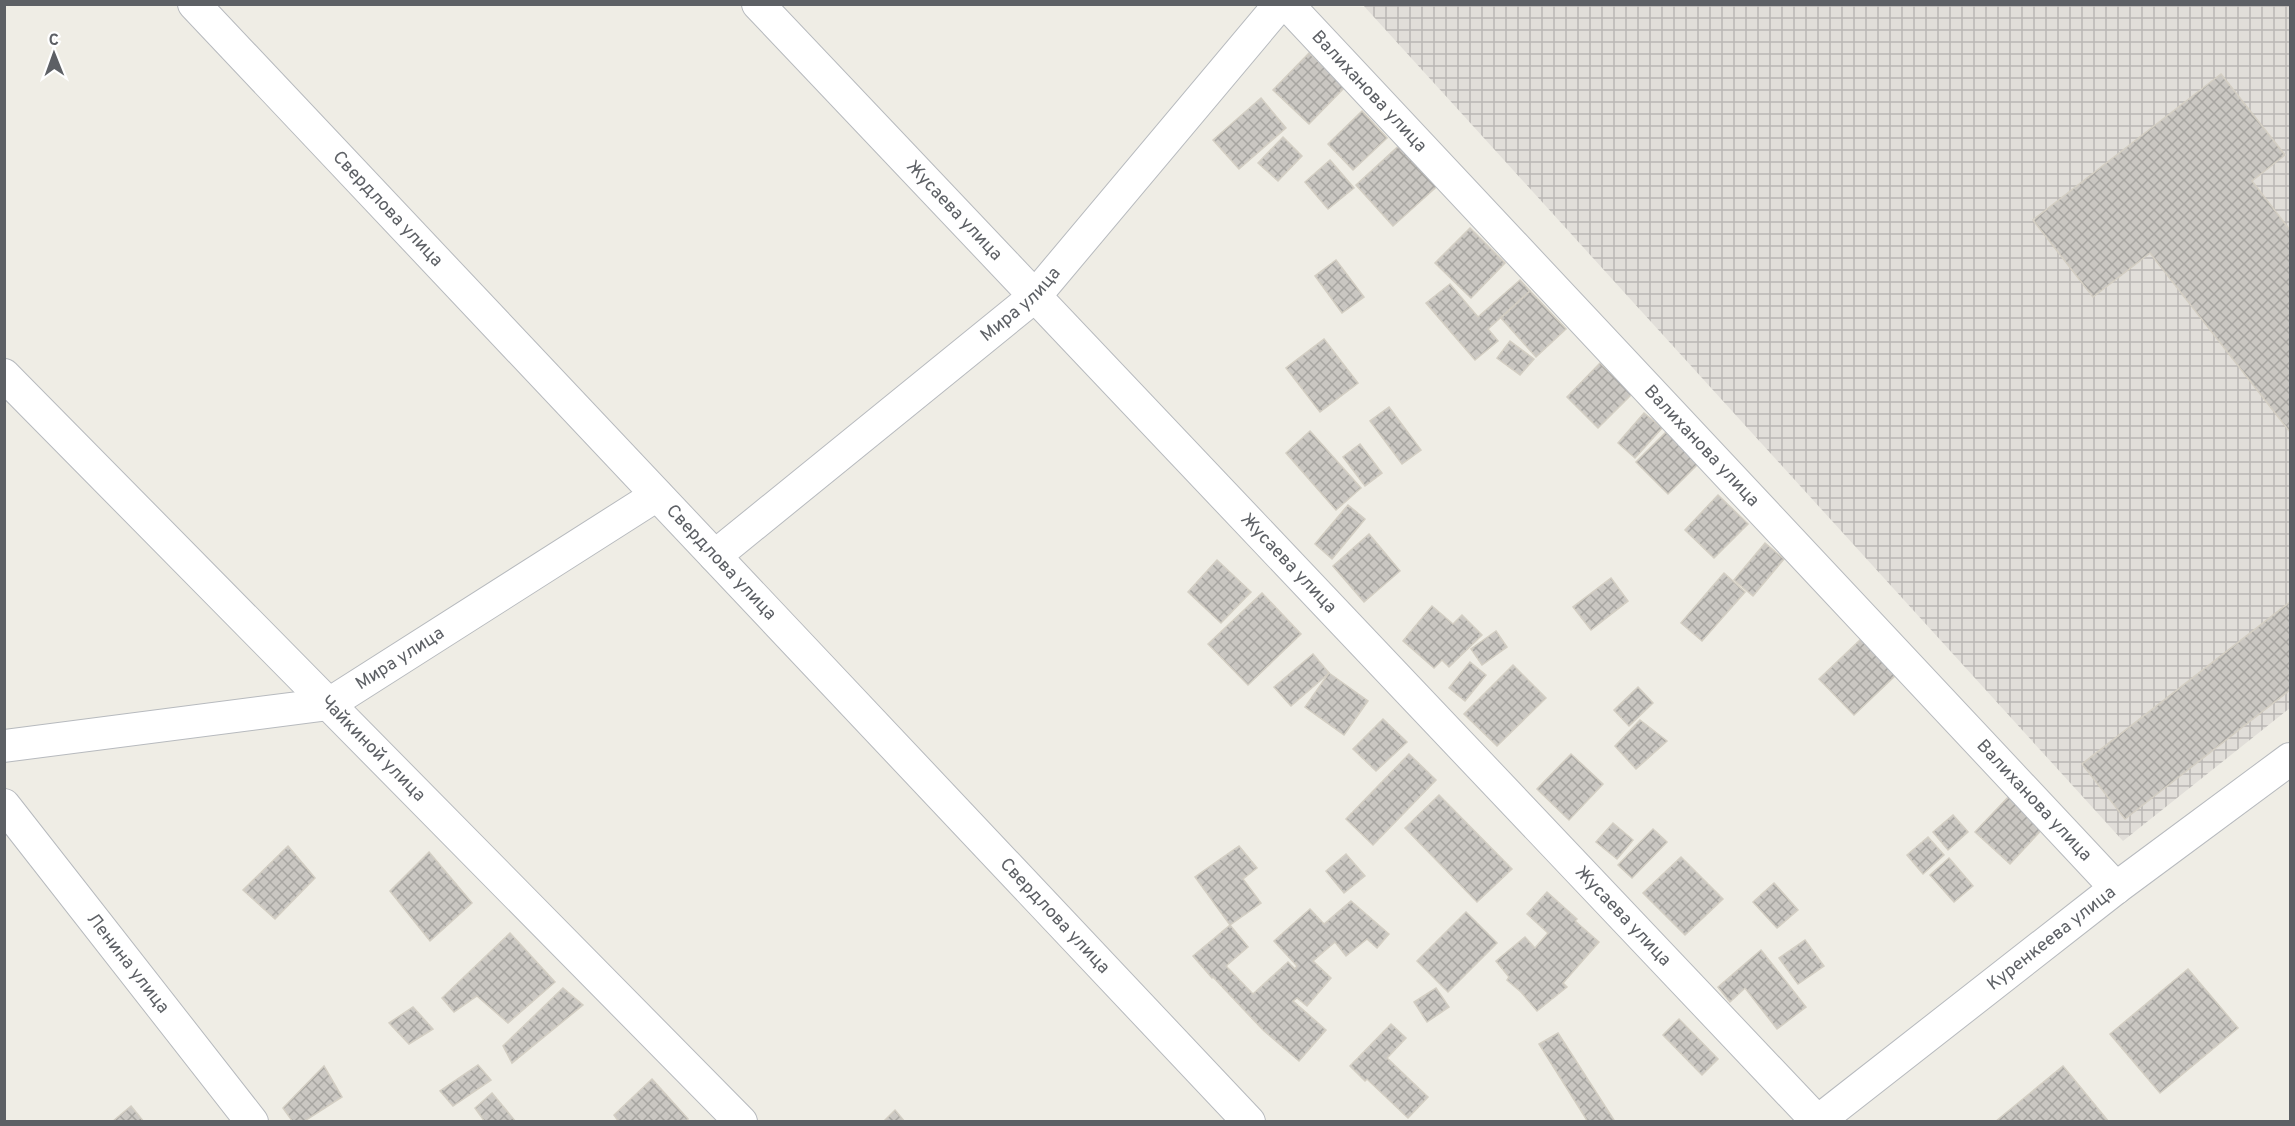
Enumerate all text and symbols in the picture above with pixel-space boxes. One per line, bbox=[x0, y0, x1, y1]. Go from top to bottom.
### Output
north arrow bbox=[24, 24, 84, 84]
street label: Валиханова улица bbox=[1306, 26, 1432, 157]
text: С bbox=[48, 31, 59, 51]
street label: Свердлова улица bbox=[327, 146, 448, 272]
street label: Жусаева улица bbox=[901, 156, 1007, 266]
street label: Мира улица bbox=[976, 262, 1066, 347]
street label: Валиханова улица bbox=[1639, 380, 1764, 512]
street label: Свердлова улица bbox=[661, 500, 781, 625]
street label: Жусаева улица bbox=[1235, 508, 1342, 619]
street label: Мира улица bbox=[351, 622, 449, 696]
street label: Чайкиной улица bbox=[315, 691, 430, 807]
street label: Валиханова улица bbox=[1971, 735, 2097, 866]
street label: Свердлова улица bbox=[994, 853, 1115, 979]
street label: Жусаева улица bbox=[1570, 861, 1676, 971]
street label: Куренкеева улица bbox=[1983, 881, 2121, 996]
street label: Ленина улица bbox=[81, 908, 174, 1018]

